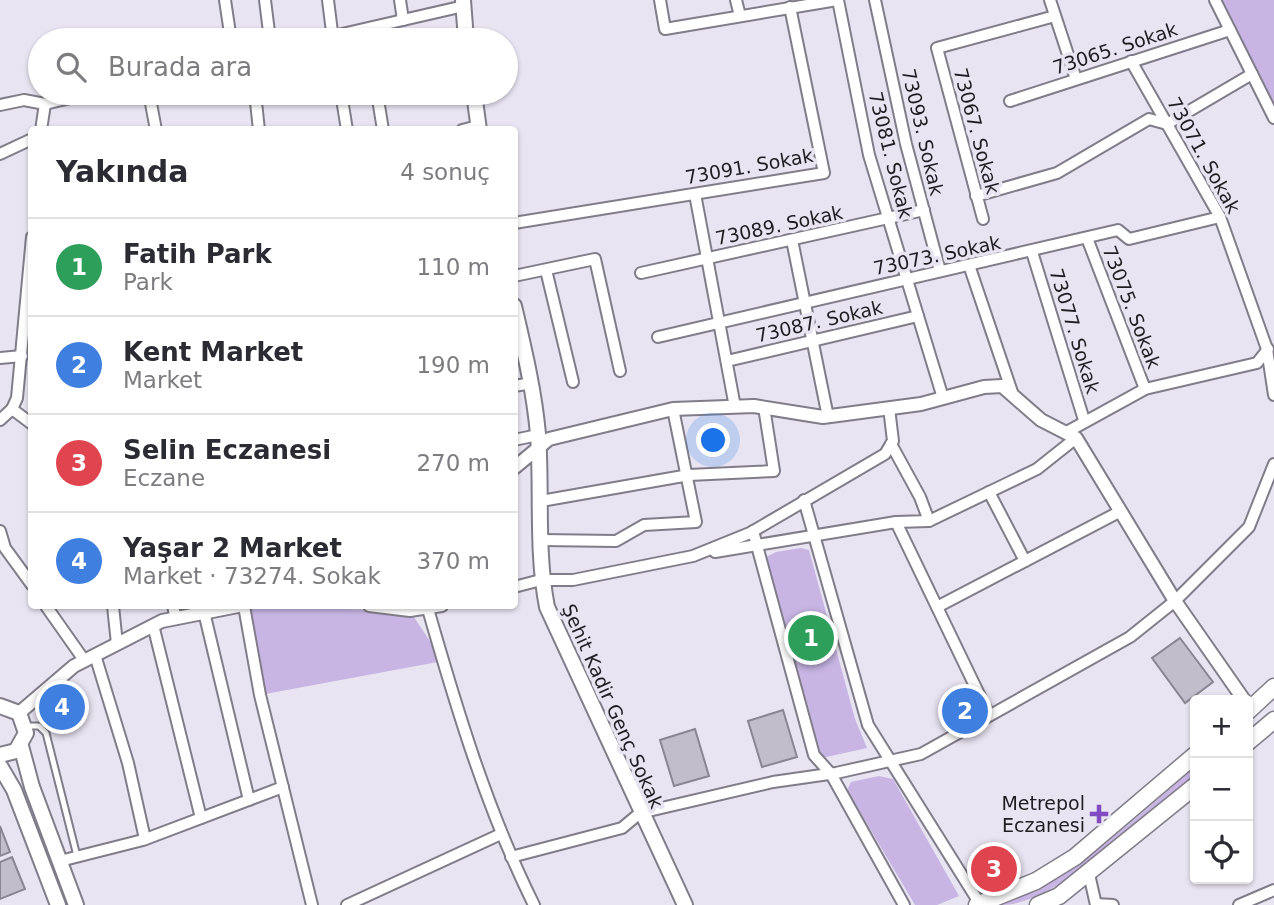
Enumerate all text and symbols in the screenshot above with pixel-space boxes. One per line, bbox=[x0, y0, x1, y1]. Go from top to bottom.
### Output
street label: 73065. Sokak bbox=[1050, 18, 1180, 78]
search box bbox=[28, 28, 518, 105]
icon: search bbox=[52, 48, 90, 86]
text: Burada ara bbox=[108, 52, 252, 82]
street label: 73093. Sokak bbox=[898, 66, 948, 198]
street label: 73067. Sokak bbox=[950, 66, 1004, 196]
street label: 73081. Sokak bbox=[865, 89, 917, 221]
street label: 73071. Sokak bbox=[1163, 93, 1245, 217]
street label: 73091. Sokak bbox=[683, 144, 815, 188]
text: Yakında bbox=[56, 154, 189, 189]
text: 4 sonuç bbox=[400, 159, 490, 185]
street label: 73089. Sokak bbox=[713, 201, 845, 249]
street label: 73073. Sokak bbox=[871, 231, 1003, 279]
text: Fatih Park bbox=[123, 239, 272, 269]
street label: 73075. Sokak bbox=[1099, 243, 1165, 371]
text: 1 bbox=[71, 254, 87, 280]
text: 110 m bbox=[416, 254, 490, 280]
street label: 73077. Sokak bbox=[1046, 266, 1104, 396]
text: Park bbox=[123, 269, 173, 295]
street label: 73087. Sokak bbox=[753, 296, 885, 346]
text: Kent Market bbox=[123, 337, 303, 367]
text: 2 bbox=[71, 352, 87, 378]
text: 190 m bbox=[416, 352, 490, 378]
text: Market bbox=[123, 367, 202, 393]
your location bbox=[696, 423, 730, 457]
text: Selin Eczanesi bbox=[123, 435, 331, 465]
text: 3 bbox=[71, 450, 87, 476]
text: 270 m bbox=[416, 450, 490, 476]
text: Eczane bbox=[123, 465, 205, 491]
text: Yaşar 2 Market bbox=[123, 533, 342, 563]
text: 4 bbox=[71, 548, 87, 574]
text: 370 m bbox=[416, 548, 490, 574]
text: Market · 73274. Sokak bbox=[123, 563, 381, 589]
street label: Şehit Kadir Genç Sokak bbox=[558, 600, 668, 812]
pin: 1 bbox=[788, 612, 834, 664]
pin: 4 bbox=[39, 681, 85, 733]
pin: 2 bbox=[942, 685, 988, 737]
map controls bbox=[1190, 695, 1253, 884]
button: + bbox=[1190, 695, 1253, 758]
button: − bbox=[1190, 758, 1253, 821]
place label: Metrepol Eczanesi bbox=[1001, 792, 1085, 836]
marker: Metrepol Eczanesi bbox=[1091, 806, 1107, 822]
button: locate bbox=[1190, 821, 1253, 884]
pin: 3 bbox=[971, 843, 1017, 895]

